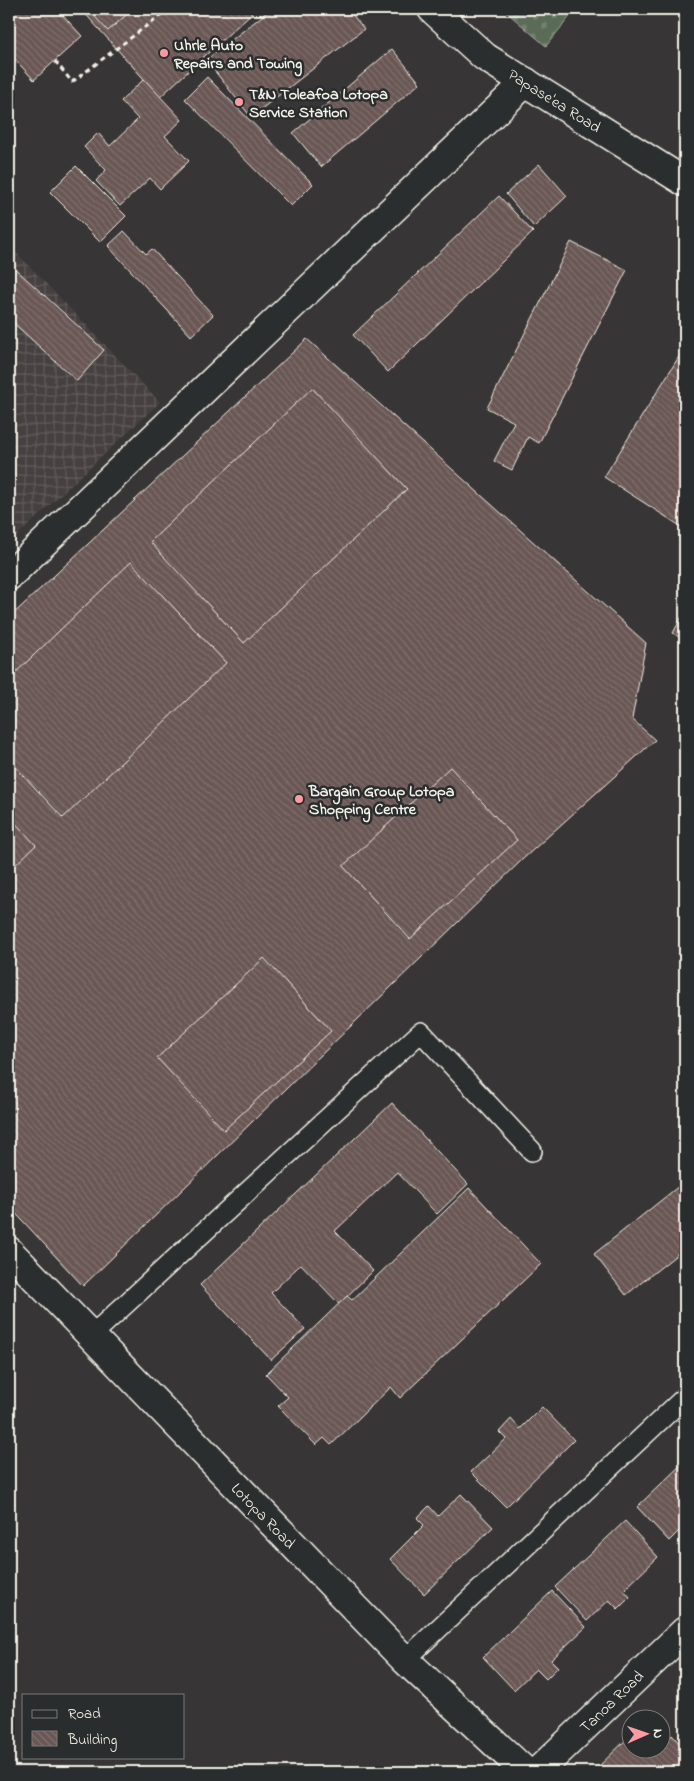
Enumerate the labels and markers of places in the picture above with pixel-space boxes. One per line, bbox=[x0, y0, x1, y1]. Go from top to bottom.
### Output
place label: Uhrle Auto Repairs and Towing bbox=[173, 34, 302, 77]
marker: Uhrle Auto Repairs and Towing bbox=[158, 47, 170, 59]
place label: T&N Toleafoa Lotopa Service Station bbox=[249, 83, 388, 125]
marker: T&N Toleafoa Lotopa Service Station bbox=[233, 96, 245, 108]
place label: Bargain Group Lotopa Shopping Centre bbox=[308, 780, 455, 823]
marker: Bargain Group Lotopa Shopping Centre bbox=[293, 793, 305, 805]

